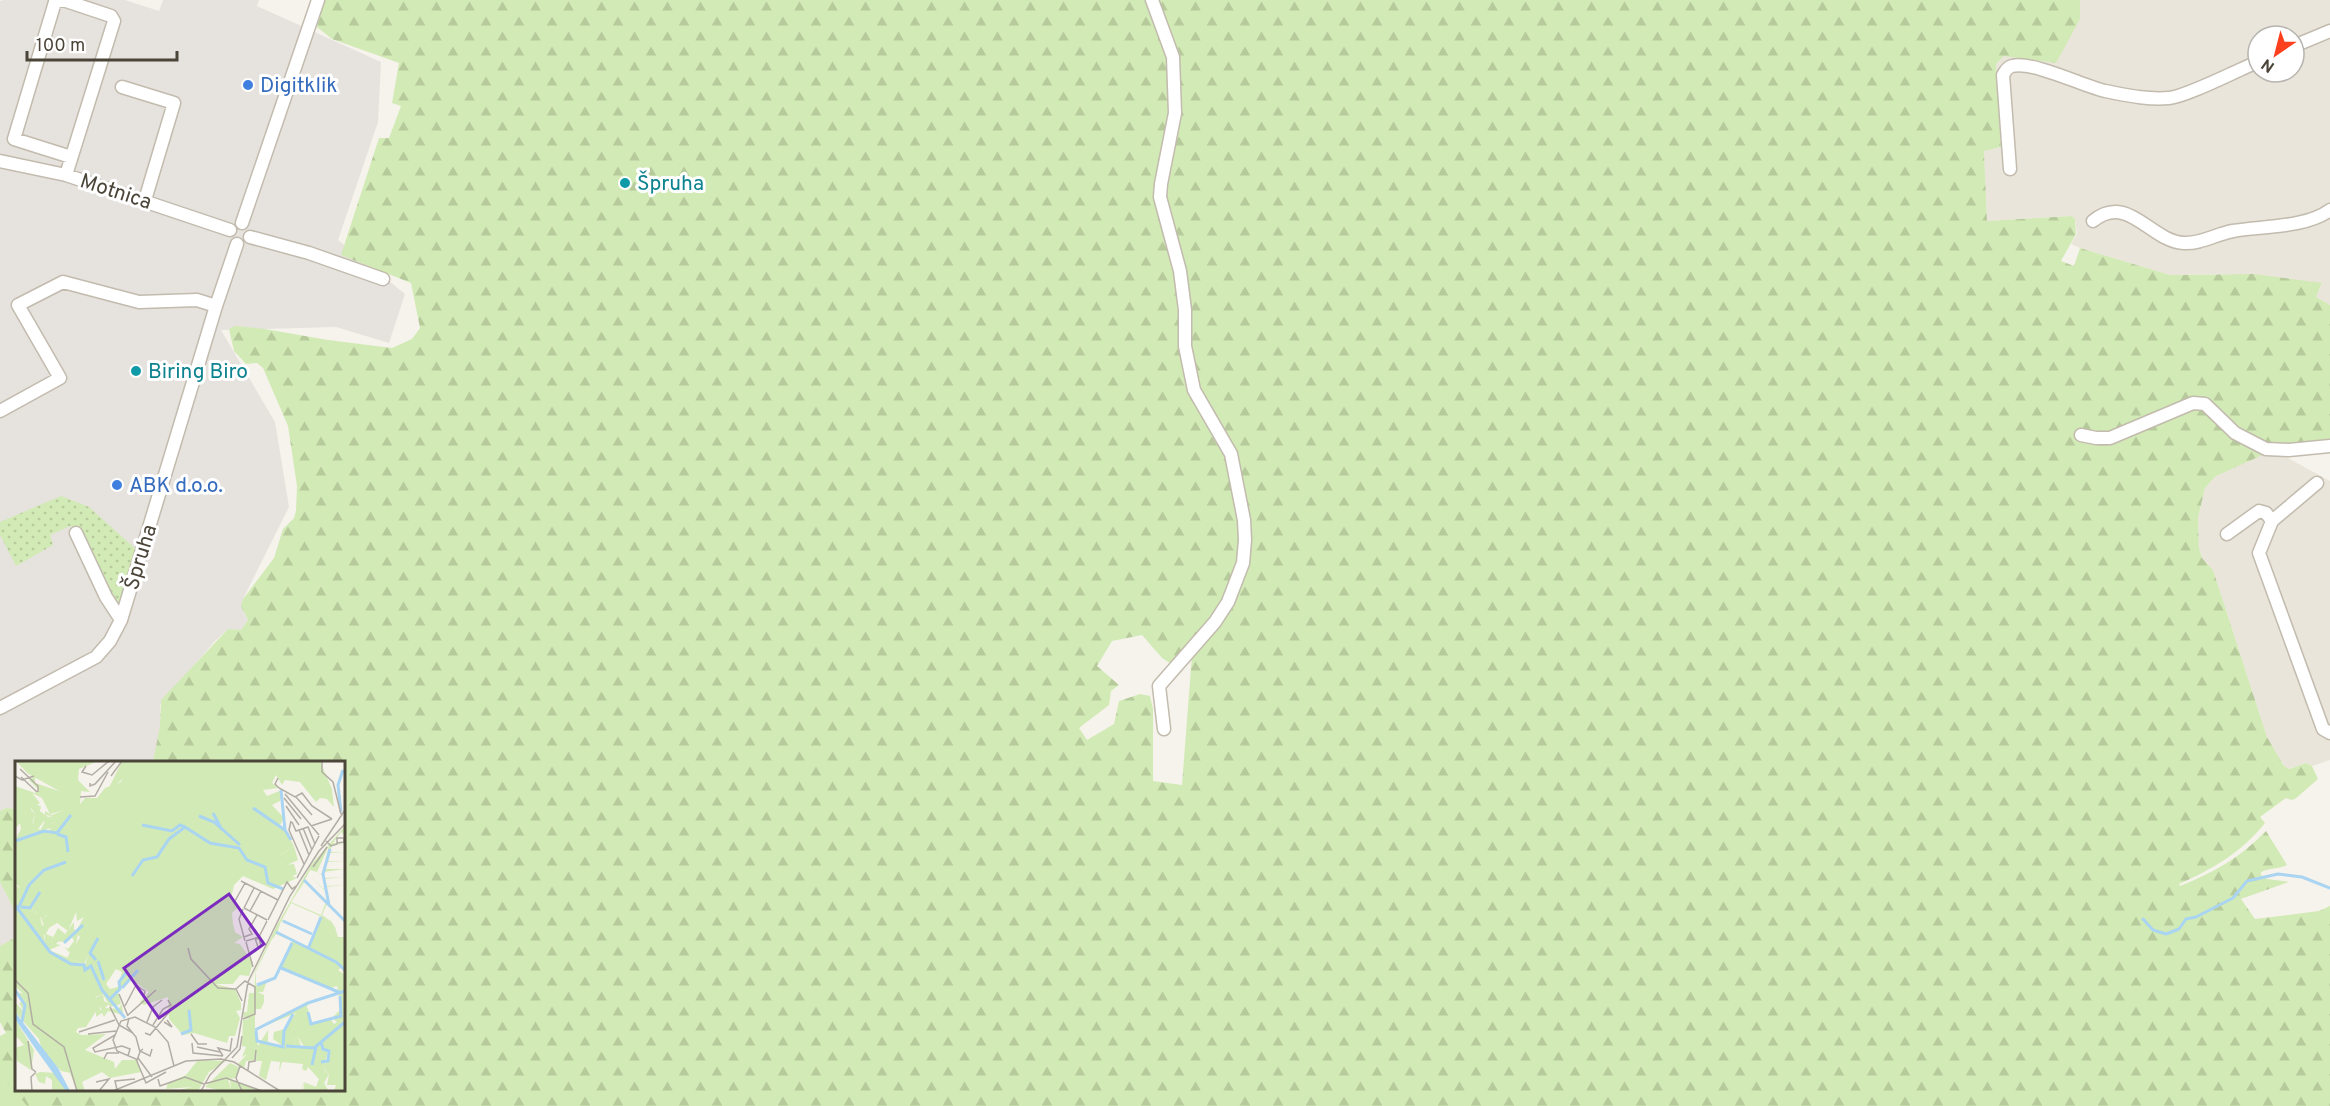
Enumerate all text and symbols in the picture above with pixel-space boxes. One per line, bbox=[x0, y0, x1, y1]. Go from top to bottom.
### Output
scale bar bbox=[27, 24, 177, 62]
north arrow bbox=[2246, 24, 2306, 84]
text: 100 m bbox=[36, 35, 85, 58]
text: N bbox=[2258, 53, 2279, 76]
place label: Digitklik bbox=[260, 73, 337, 100]
marker: Digitklik bbox=[241, 78, 255, 92]
street label: Motnica bbox=[76, 168, 155, 217]
place label: Špruha bbox=[637, 170, 704, 198]
marker: Špruha bbox=[618, 176, 632, 190]
place label: Biring Biro bbox=[148, 359, 248, 386]
marker: Biring Biro bbox=[129, 364, 143, 378]
place label: ABK d.o.o. bbox=[129, 473, 223, 500]
marker: ABK d.o.o. bbox=[110, 478, 124, 492]
street label: Špruha bbox=[118, 521, 164, 593]
inset map bbox=[15, 761, 345, 1091]

